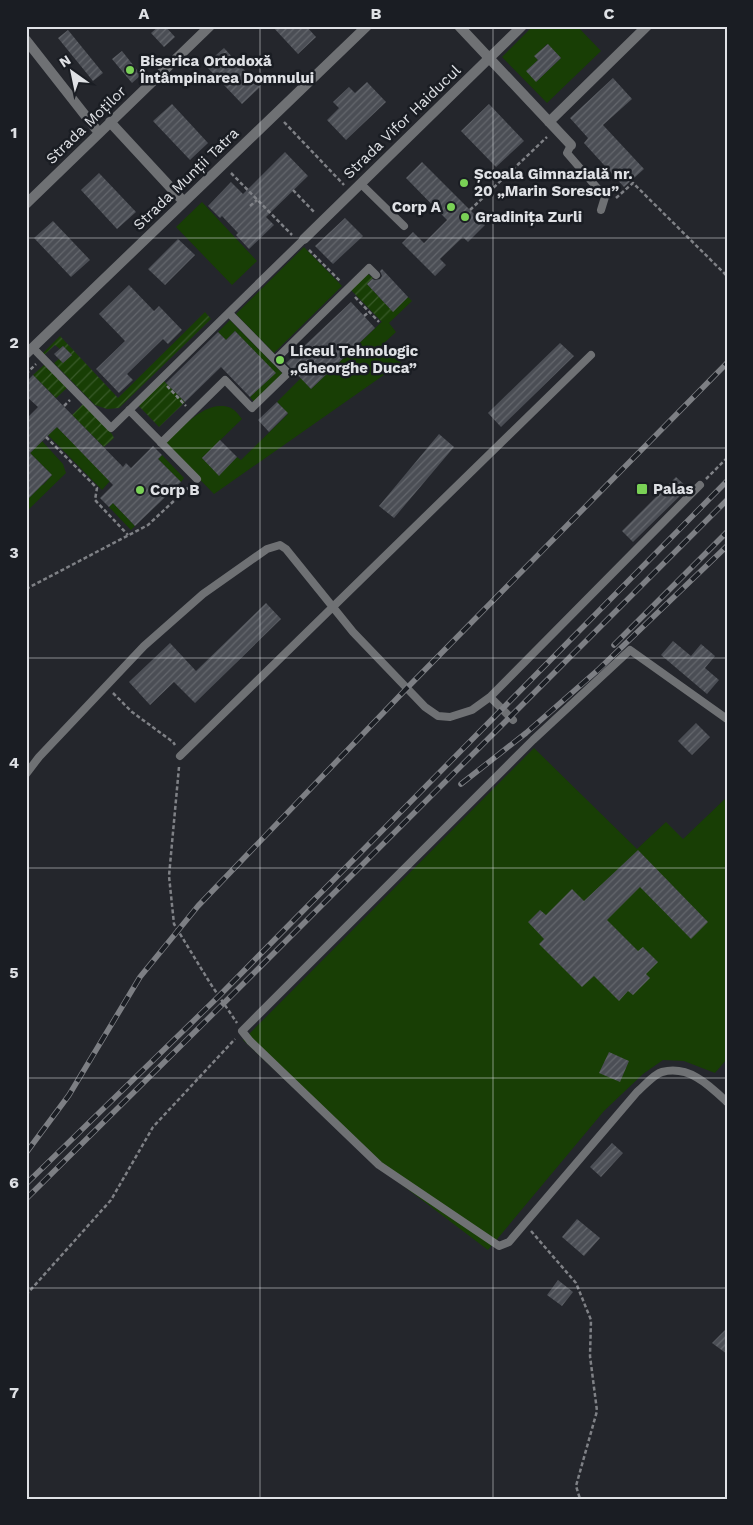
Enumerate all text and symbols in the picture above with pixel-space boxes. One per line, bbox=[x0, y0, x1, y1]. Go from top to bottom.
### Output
text: A bbox=[139, 4, 150, 23]
text: B bbox=[371, 4, 382, 23]
text: C bbox=[604, 4, 615, 23]
north arrow bbox=[48, 48, 98, 98]
text: N bbox=[56, 52, 74, 71]
place label: Biserica Ortodoxă Întâmpinarea Domnului bbox=[139, 52, 314, 87]
street label: Strada Vifor Haiducul bbox=[340, 61, 465, 183]
marker: Biserica Ortodoxă Întâmpinarea Domnului bbox=[124, 64, 136, 76]
street label: Strada Moților bbox=[42, 82, 130, 168]
text: 1 bbox=[11, 123, 17, 142]
street label: Strada Munții Tatra bbox=[130, 124, 243, 234]
place label: Școala Gimnazială nr. 20 „Marin Sorescu” bbox=[474, 165, 633, 200]
marker: Școala Gimnazială nr. 20 „Marin Sorescu” bbox=[458, 177, 470, 189]
place label: Corp A bbox=[392, 198, 442, 216]
marker: Corp A bbox=[445, 201, 457, 213]
place label: Gradinița Zurli bbox=[475, 208, 582, 226]
marker: Gradinița Zurli bbox=[459, 211, 471, 223]
text: 2 bbox=[9, 333, 19, 352]
place label: Liceul Tehnologic „Gheorghe Duca” bbox=[290, 342, 419, 377]
marker: Liceul Tehnologic „Gheorghe Duca” bbox=[274, 354, 286, 366]
place label: Palas bbox=[653, 480, 693, 498]
place label: Corp B bbox=[150, 481, 200, 499]
marker: Palas bbox=[635, 482, 649, 496]
marker: Corp B bbox=[134, 484, 146, 496]
text: 3 bbox=[9, 543, 19, 562]
text: 4 bbox=[9, 753, 19, 772]
text: 5 bbox=[9, 963, 19, 982]
text: 6 bbox=[9, 1173, 19, 1192]
text: 7 bbox=[9, 1383, 19, 1402]

